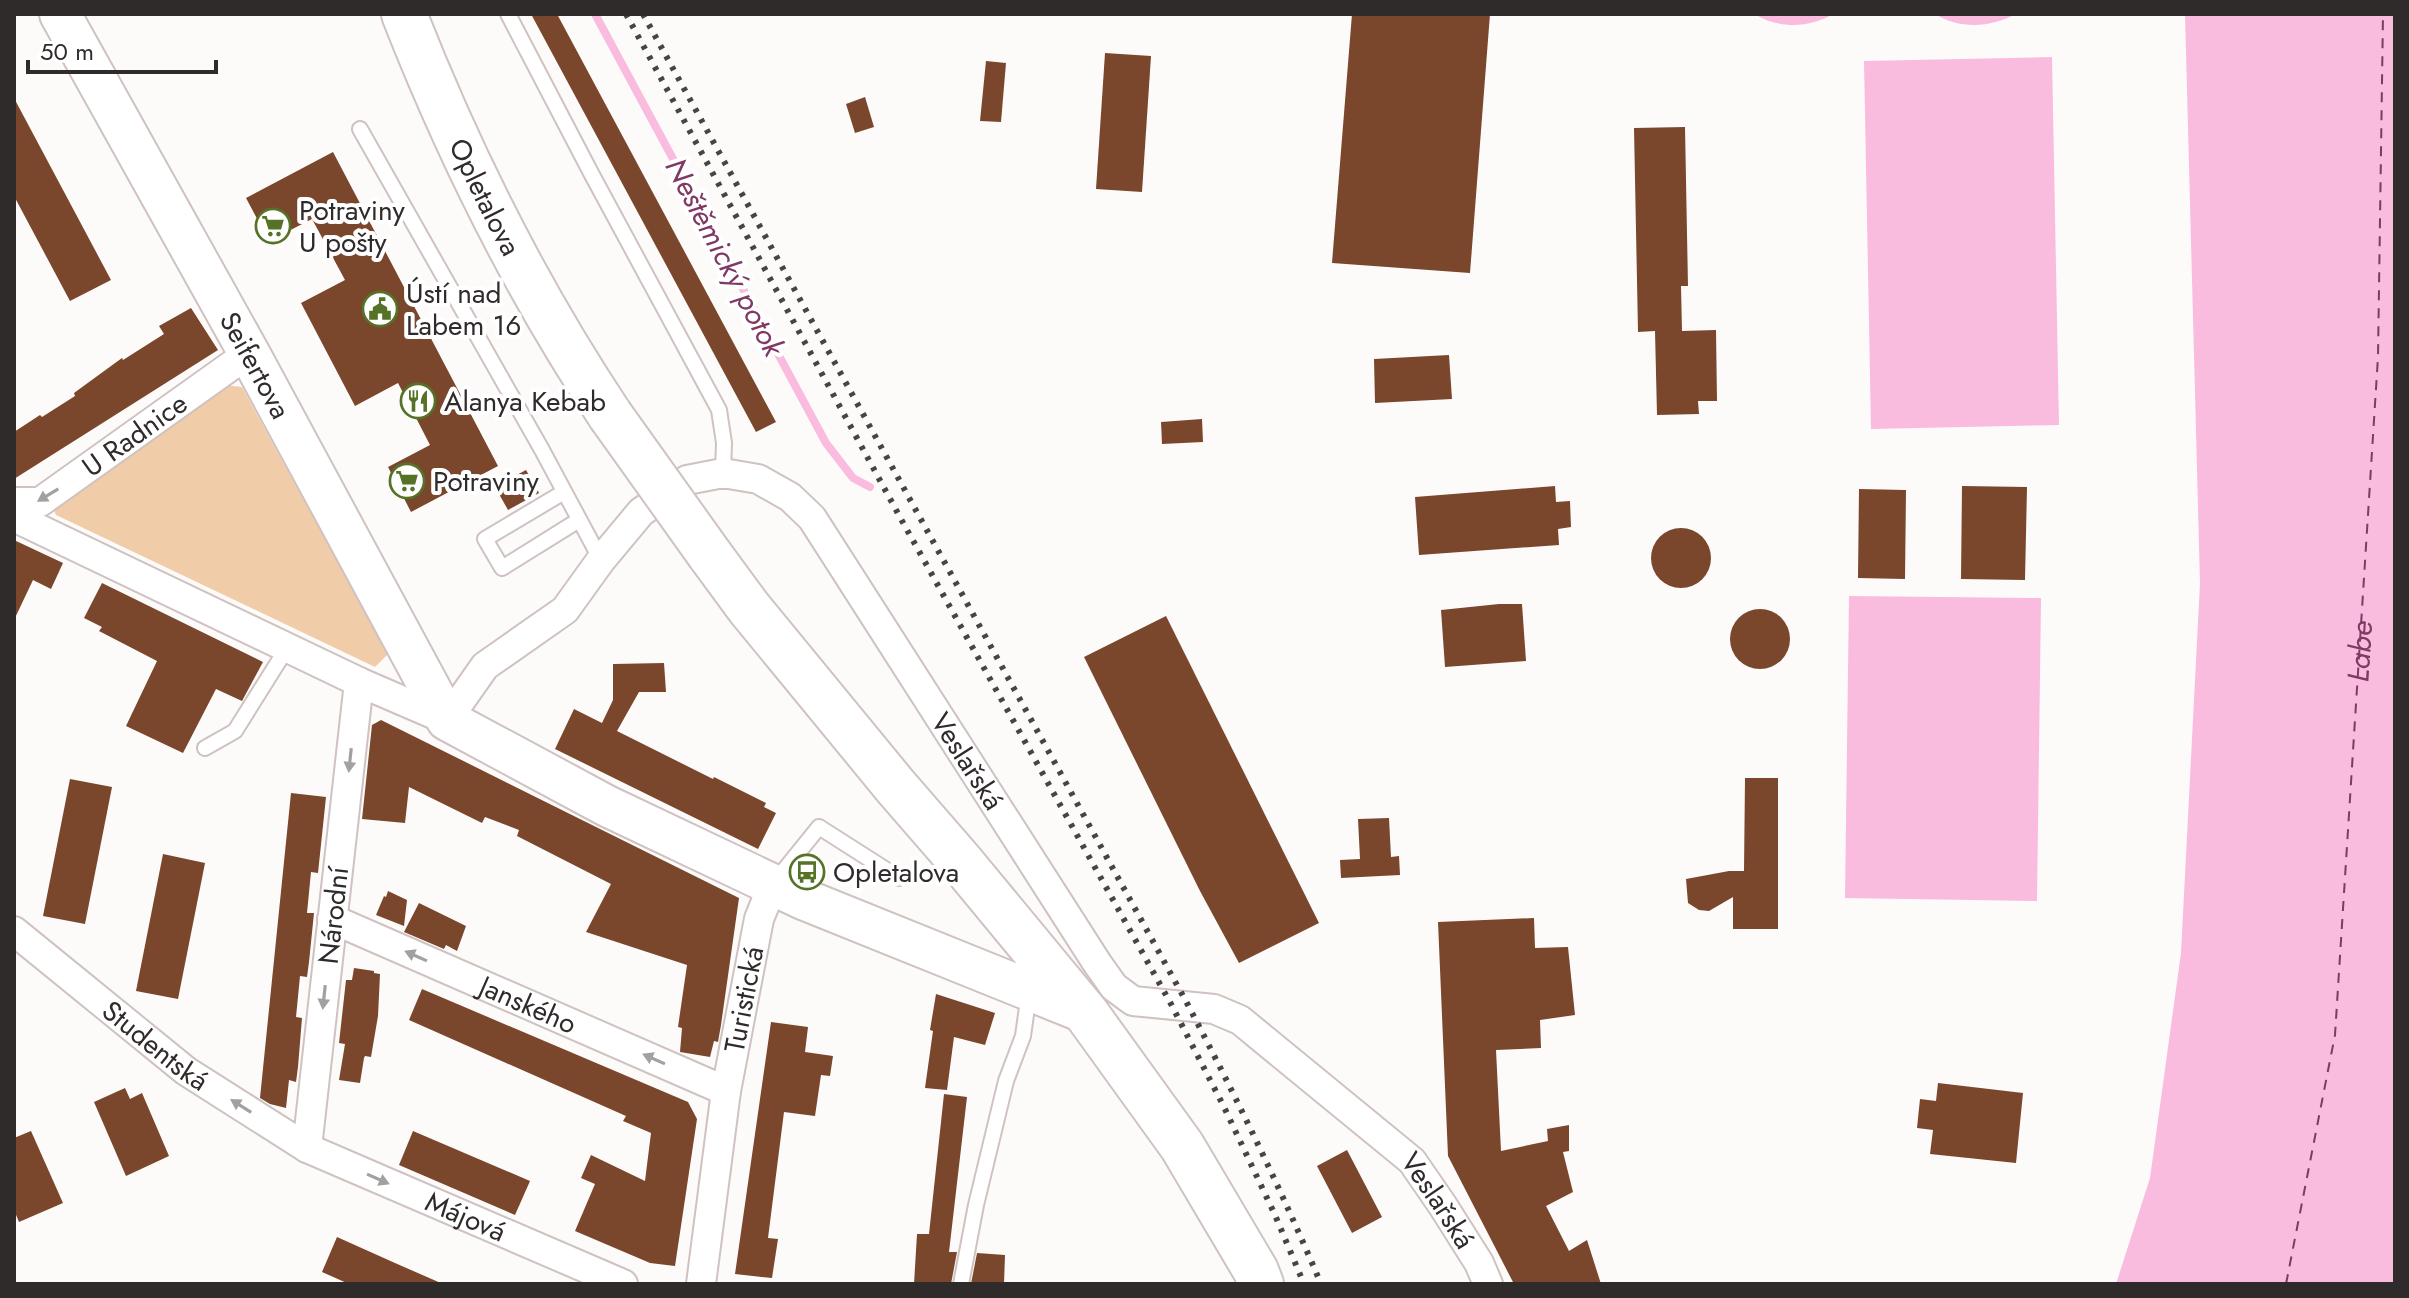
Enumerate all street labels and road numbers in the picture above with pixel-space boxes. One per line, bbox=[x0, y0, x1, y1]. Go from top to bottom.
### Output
street label: Opletalova bbox=[439, 131, 532, 263]
street label: Seifertova bbox=[209, 304, 301, 426]
street label: U Radnice bbox=[73, 383, 196, 486]
street label: Veslařská bbox=[921, 704, 1014, 818]
street label: Národní bbox=[307, 863, 359, 966]
street label: Turistická bbox=[713, 943, 774, 1056]
street label: Janského bbox=[469, 964, 583, 1044]
street label: Studentská bbox=[93, 990, 217, 1101]
street label: Veslařská bbox=[1391, 1143, 1485, 1257]
street label: Májová bbox=[419, 1181, 512, 1252]

